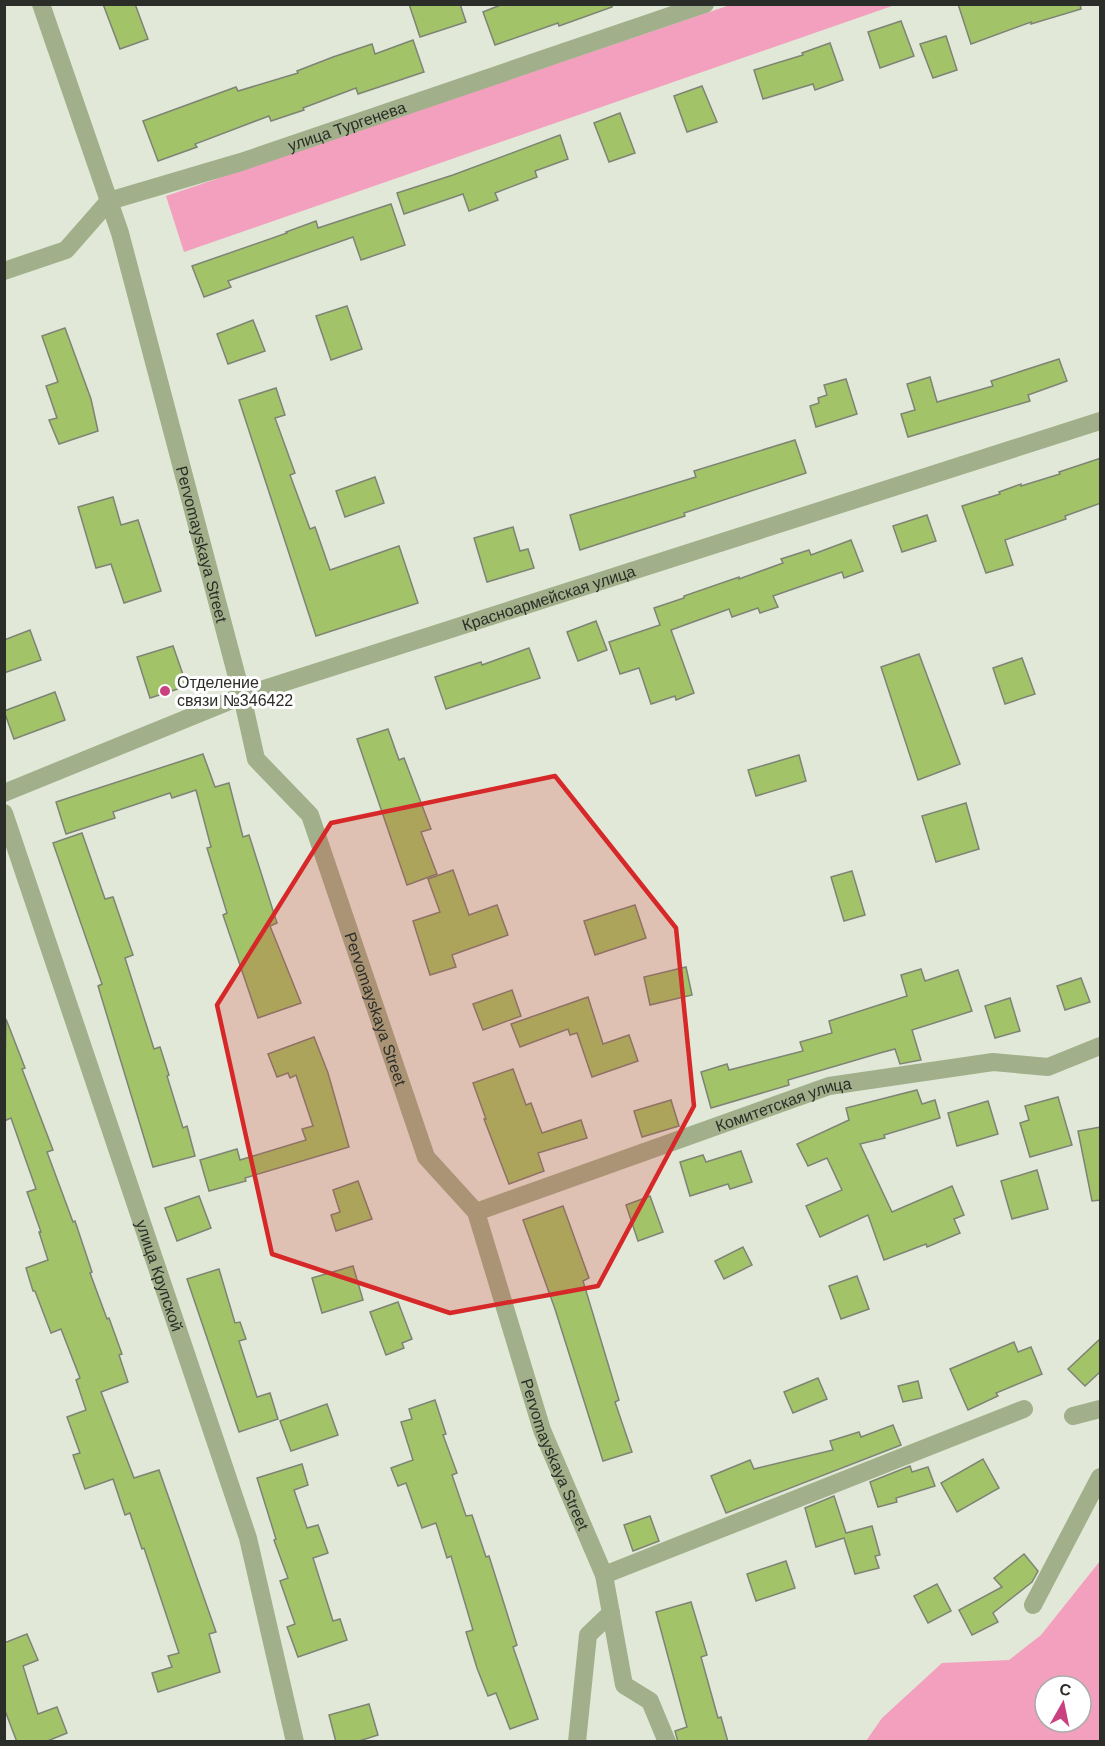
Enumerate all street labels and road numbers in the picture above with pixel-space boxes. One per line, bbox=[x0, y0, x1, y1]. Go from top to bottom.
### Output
street label: улица Тургенева bbox=[286, 98, 408, 154]
street label: Pervomayskaya Street bbox=[173, 464, 230, 625]
street label: Красноармейская улица bbox=[460, 562, 638, 634]
street label: Pervomayskaya Street bbox=[341, 930, 409, 1088]
street label: Комитетская улица bbox=[713, 1075, 852, 1135]
street label: улица Крупской bbox=[133, 1218, 186, 1333]
street label: Pervomayskaya Street bbox=[518, 1377, 592, 1533]

